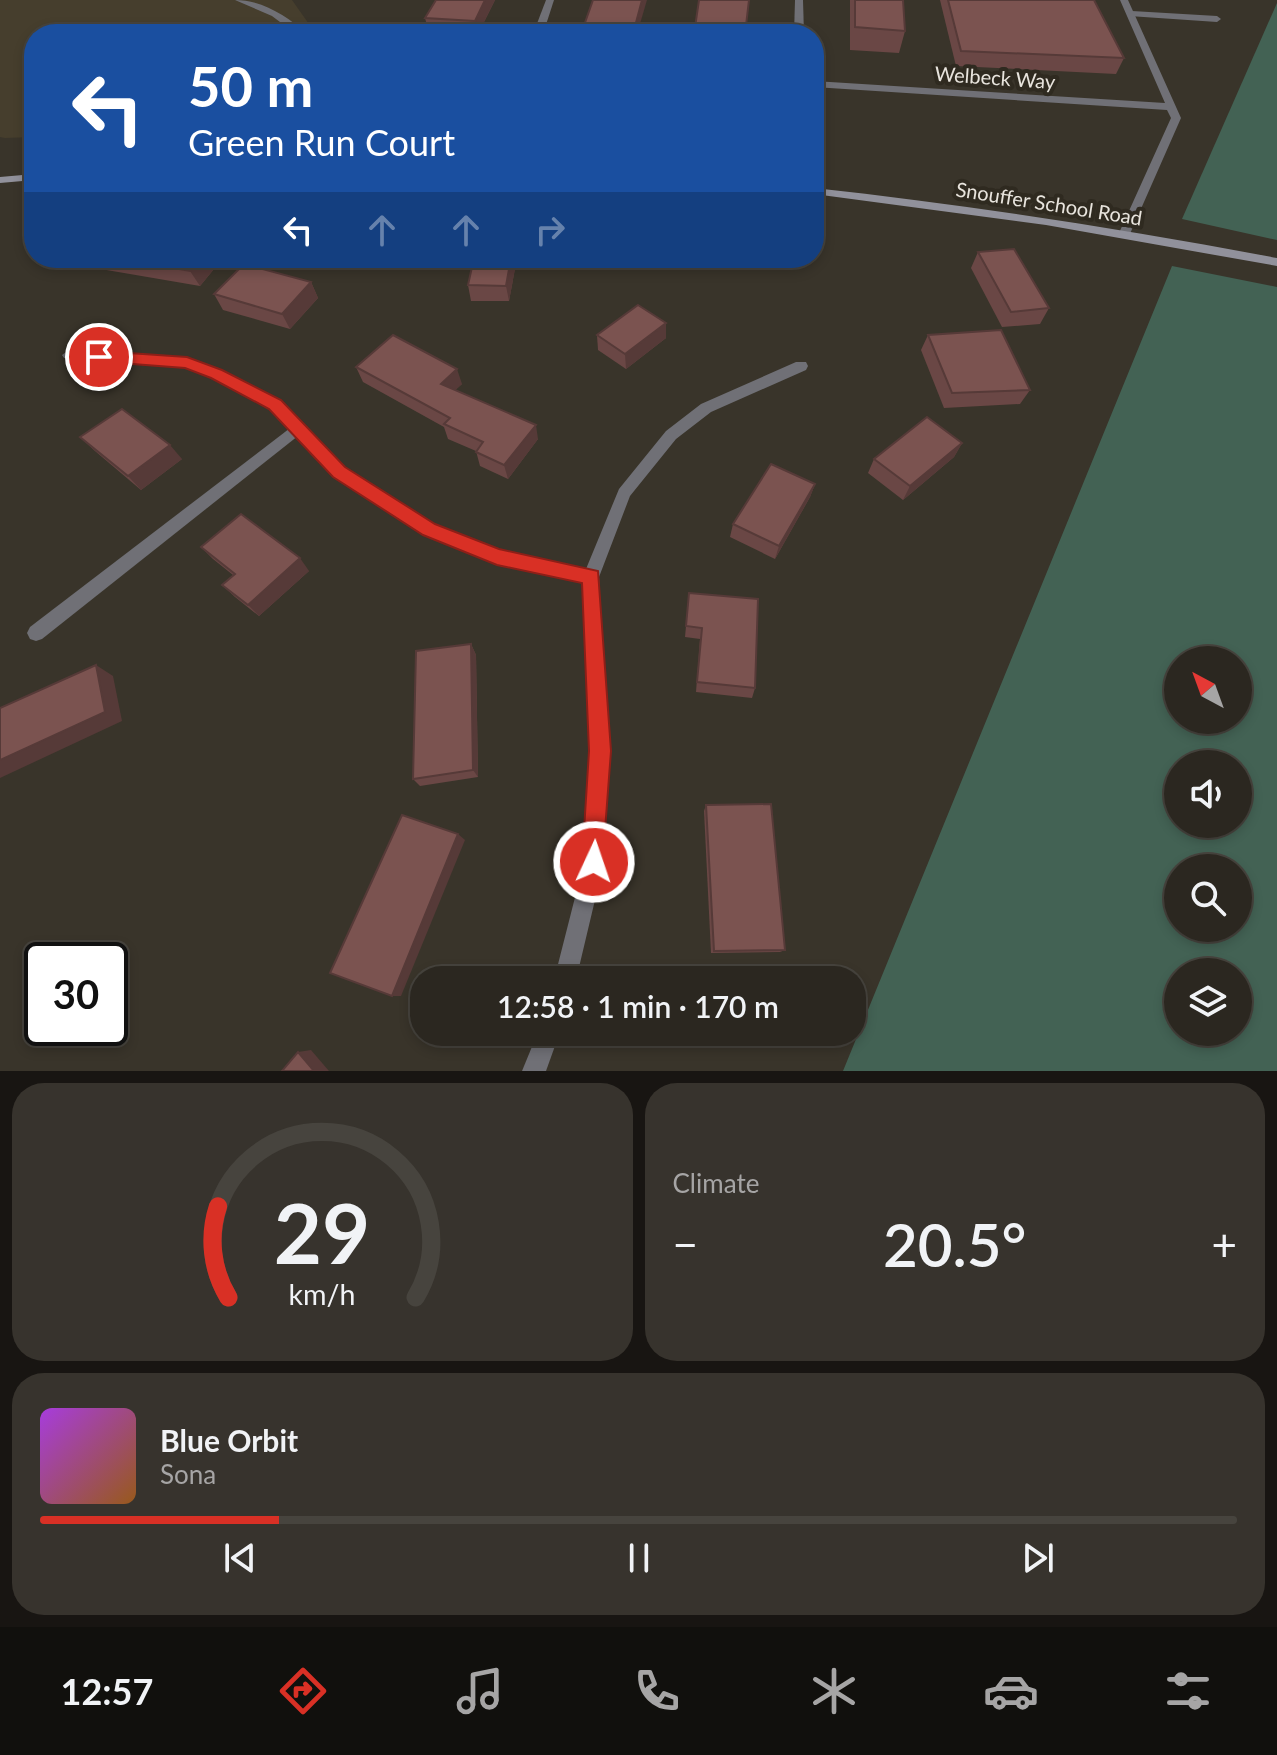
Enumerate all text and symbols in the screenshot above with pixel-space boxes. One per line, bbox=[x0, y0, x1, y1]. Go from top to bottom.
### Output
text: 50 m bbox=[188, 52, 313, 119]
icon: left bbox=[56, 56, 160, 160]
street label: Welbeck Way bbox=[934, 61, 1057, 93]
text: Green Run Court bbox=[188, 120, 455, 164]
street label: Snouffer School Road bbox=[954, 176, 1144, 230]
icon: left bbox=[276, 208, 320, 252]
icon: ahead bbox=[360, 208, 404, 252]
icon: ahead bbox=[444, 208, 488, 252]
icon: right bbox=[528, 208, 572, 252]
pin bbox=[65, 323, 133, 391]
icon: arrive bbox=[77, 335, 121, 379]
north arrow bbox=[1164, 646, 1252, 734]
map controls bbox=[1164, 646, 1252, 1046]
button: sound bbox=[1164, 750, 1252, 838]
position arrow bbox=[552, 820, 636, 904]
button: search bbox=[1164, 854, 1252, 942]
speed limit sign: 30 bbox=[24, 942, 128, 1046]
button: layers bbox=[1164, 958, 1252, 1046]
text: 12:58 · 1 min · 170 m bbox=[497, 988, 779, 1024]
text: Climate bbox=[673, 1167, 759, 1199]
text: 29 bbox=[274, 1182, 371, 1282]
text: 20.5° bbox=[883, 1208, 1027, 1280]
text: − bbox=[673, 1218, 698, 1270]
text: + bbox=[1211, 1218, 1237, 1270]
text: km/h bbox=[289, 1277, 356, 1311]
text: Blue Orbit bbox=[160, 1422, 298, 1458]
text: Sona bbox=[160, 1458, 216, 1490]
icon: previous bbox=[218, 1536, 262, 1580]
icon: pause bbox=[617, 1536, 661, 1580]
icon: next bbox=[1016, 1536, 1060, 1580]
icon: directions bbox=[275, 1663, 331, 1719]
icon: music bbox=[452, 1663, 508, 1719]
icon: phone bbox=[629, 1663, 685, 1719]
icon: climate bbox=[806, 1663, 862, 1719]
icon: car bbox=[983, 1663, 1039, 1719]
icon: filters bbox=[1160, 1663, 1216, 1719]
text: 12:57 bbox=[61, 1669, 153, 1713]

